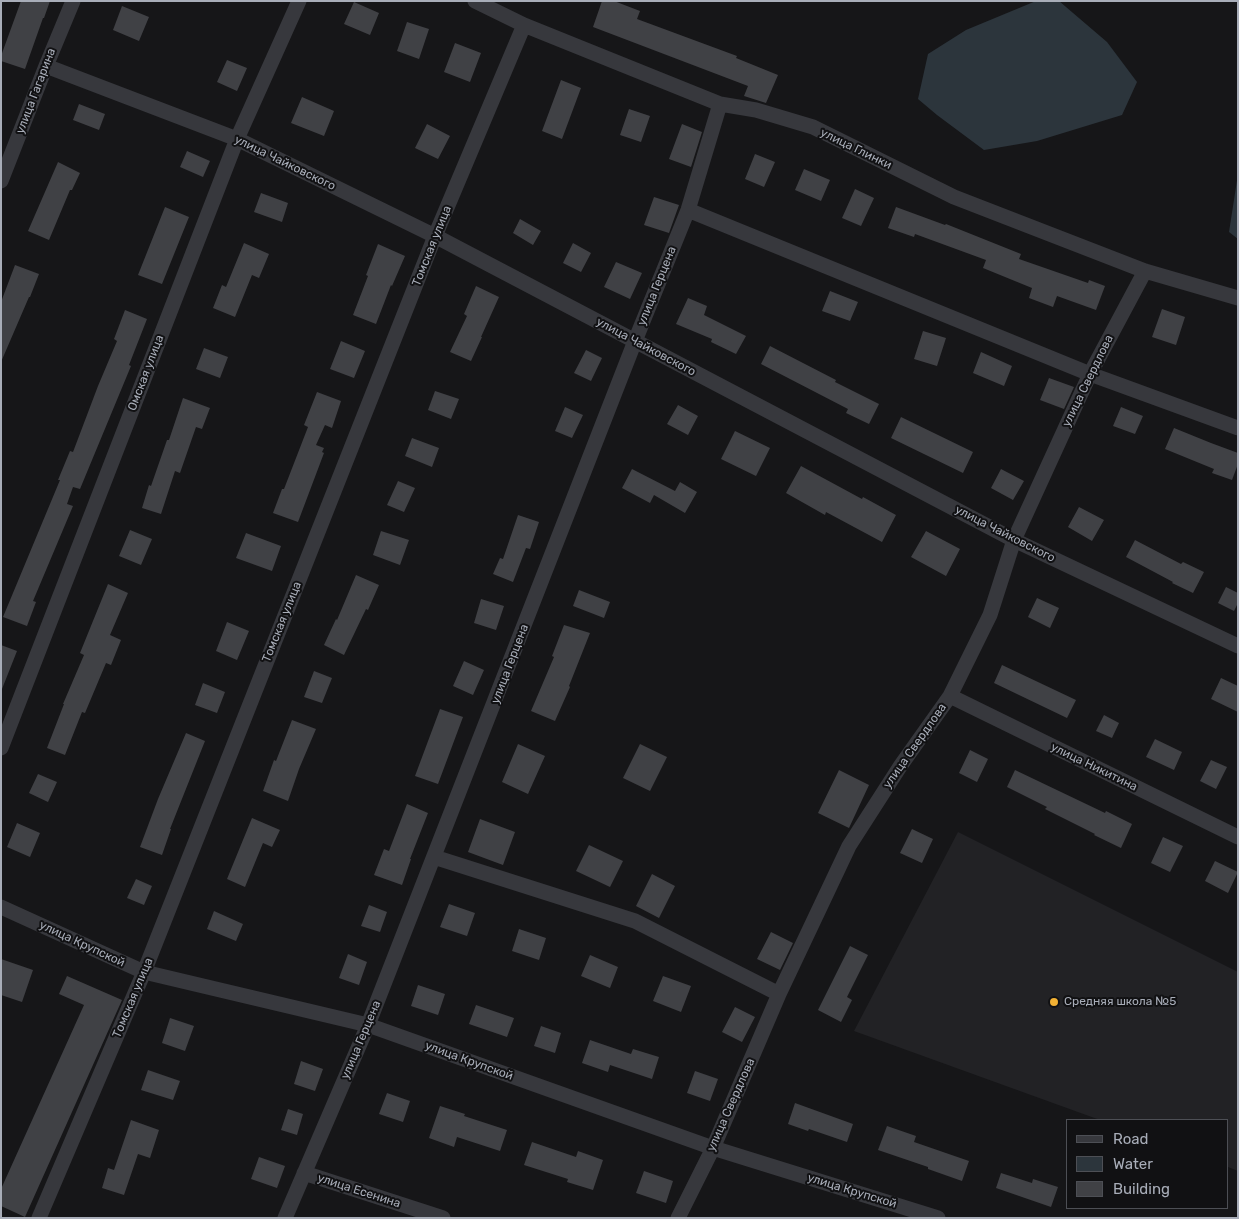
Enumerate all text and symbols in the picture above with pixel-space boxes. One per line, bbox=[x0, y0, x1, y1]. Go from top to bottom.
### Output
street label: улица Гагарина bbox=[13, 46, 59, 136]
street label: улица Глинки bbox=[818, 126, 894, 172]
street label: улица Чайковского bbox=[232, 132, 338, 194]
street label: Томская улица bbox=[409, 204, 455, 288]
street label: улица Герцена bbox=[635, 244, 679, 328]
street label: улица Чайковского bbox=[594, 315, 698, 379]
street label: Омская улица bbox=[125, 333, 167, 413]
street label: улица Свердлова bbox=[1060, 333, 1116, 429]
street label: улица Чайковского bbox=[952, 502, 1058, 566]
street label: Томская улица bbox=[259, 580, 305, 664]
street label: улица Герцена bbox=[488, 622, 532, 706]
street label: улица Свердлова bbox=[880, 701, 950, 791]
street label: улица Никитина bbox=[1048, 740, 1140, 794]
street label: улица Крупской bbox=[37, 918, 127, 970]
street label: Томская улица bbox=[110, 956, 156, 1040]
place label: Средняя школа №5 bbox=[1064, 995, 1176, 1009]
marker: Средняя школа №5 bbox=[1048, 996, 1060, 1008]
street label: улица Герцена bbox=[338, 998, 384, 1082]
street label: улица Крупской bbox=[423, 1038, 515, 1084]
street label: улица Свердлова bbox=[704, 1056, 758, 1154]
legend bbox=[1066, 1119, 1229, 1209]
text: Road bbox=[1113, 1130, 1149, 1148]
text: Water bbox=[1113, 1155, 1153, 1173]
street label: улица Есенина bbox=[316, 1171, 402, 1211]
street label: улица Крупской bbox=[806, 1171, 898, 1211]
text: Building bbox=[1113, 1180, 1170, 1198]

